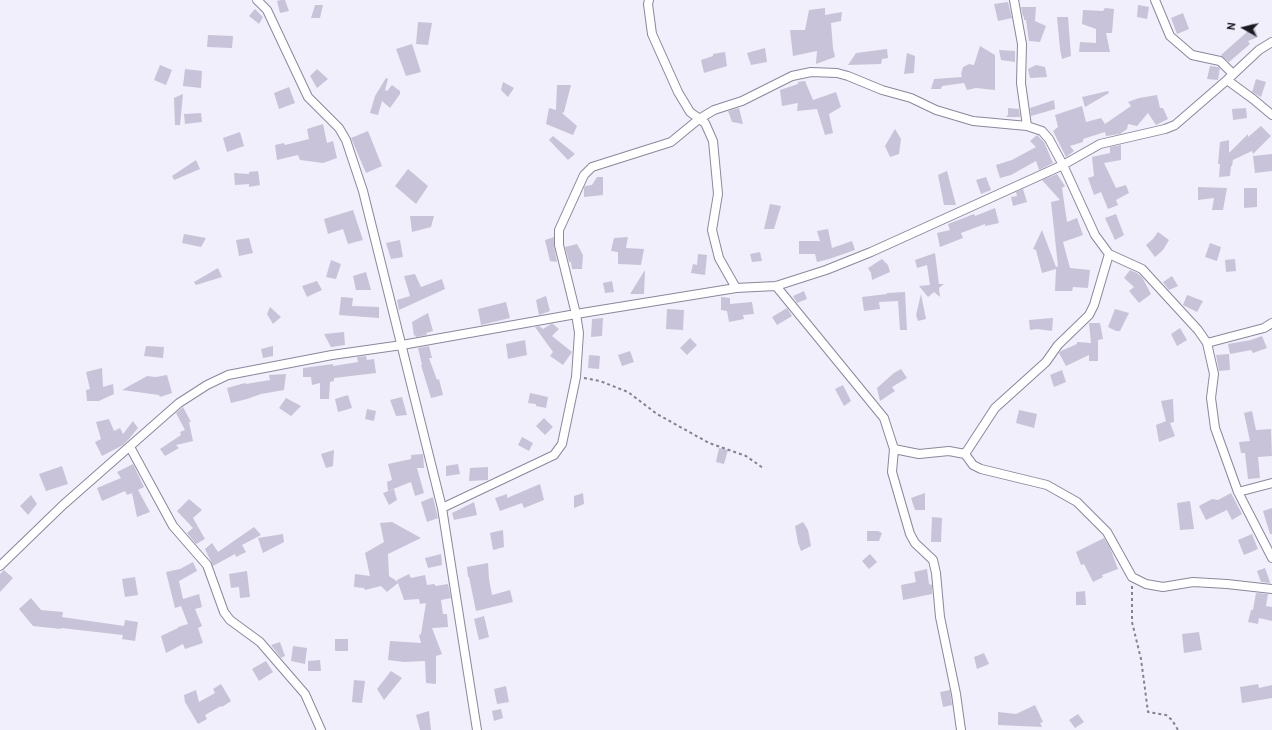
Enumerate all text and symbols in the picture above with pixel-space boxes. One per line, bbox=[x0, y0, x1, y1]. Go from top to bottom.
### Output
north arrow bbox=[1224, 8, 1264, 48]
text: N bbox=[1225, 21, 1240, 31]

